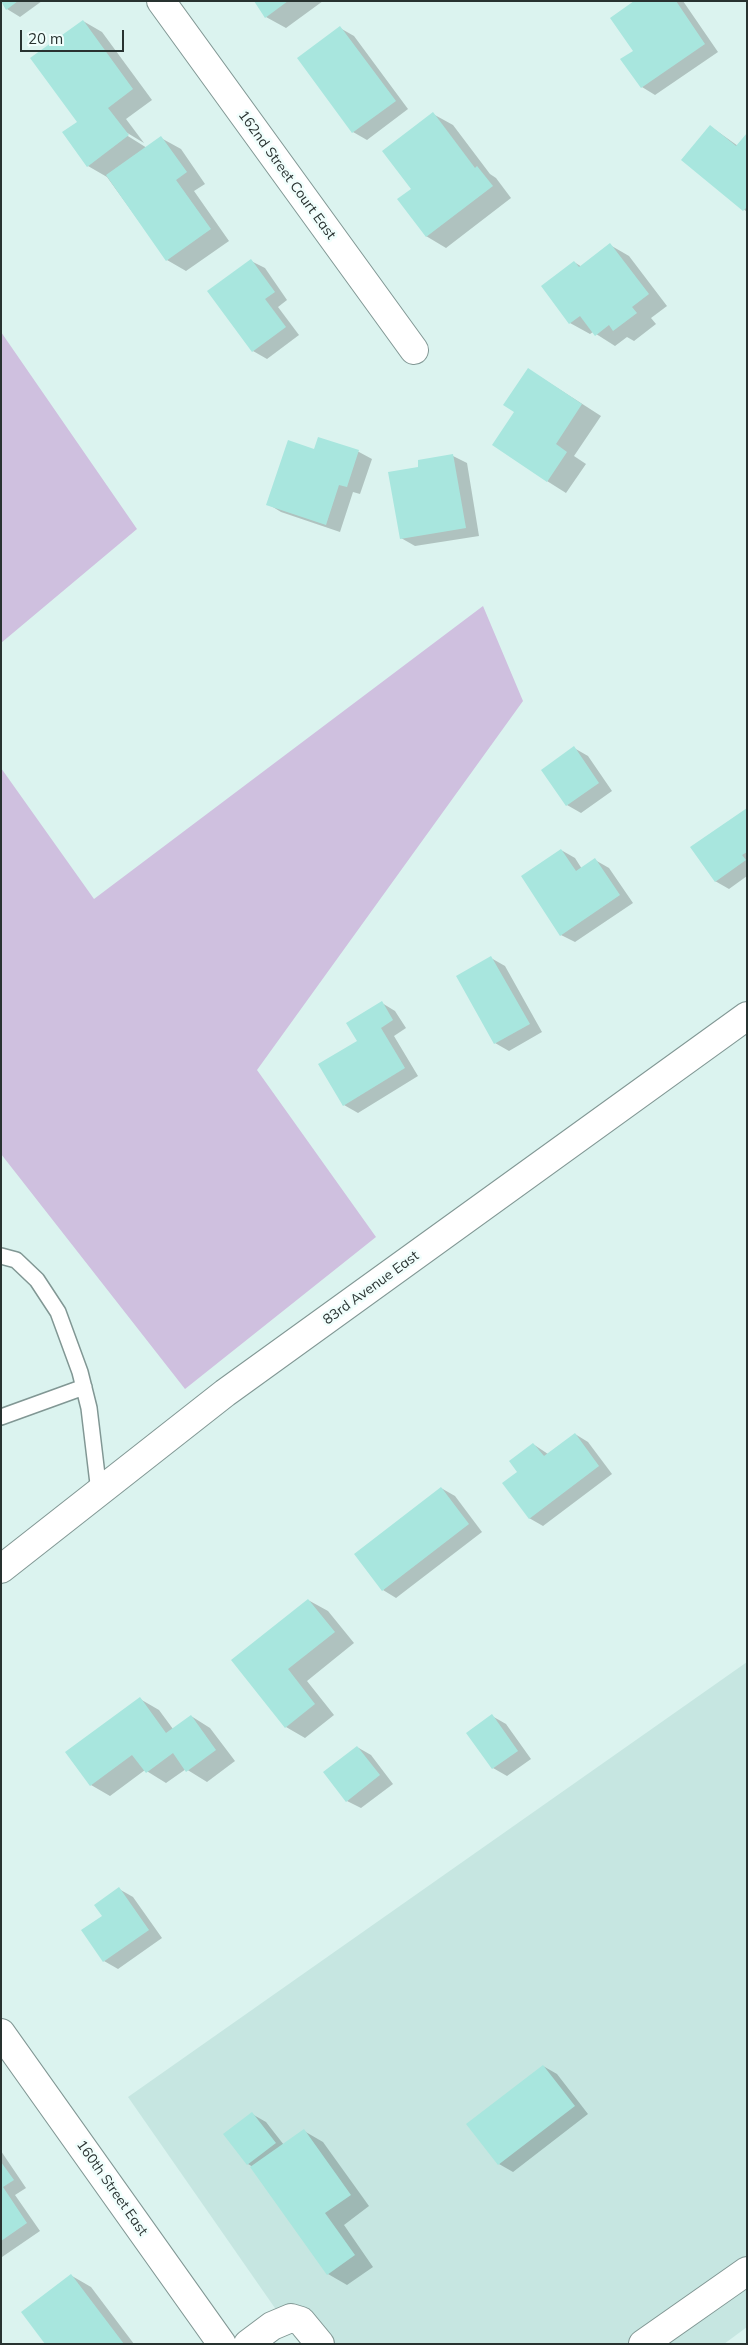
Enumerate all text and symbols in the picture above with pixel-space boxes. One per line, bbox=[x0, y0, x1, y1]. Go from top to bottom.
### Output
scale bar bbox=[22, 20, 126, 52]
text: 20 m bbox=[28, 29, 63, 48]
street label: 162nd Street Court East bbox=[235, 107, 339, 243]
street label: 83rd Avenue East bbox=[320, 1248, 422, 1328]
street label: 160th Street East bbox=[73, 2137, 151, 2239]

